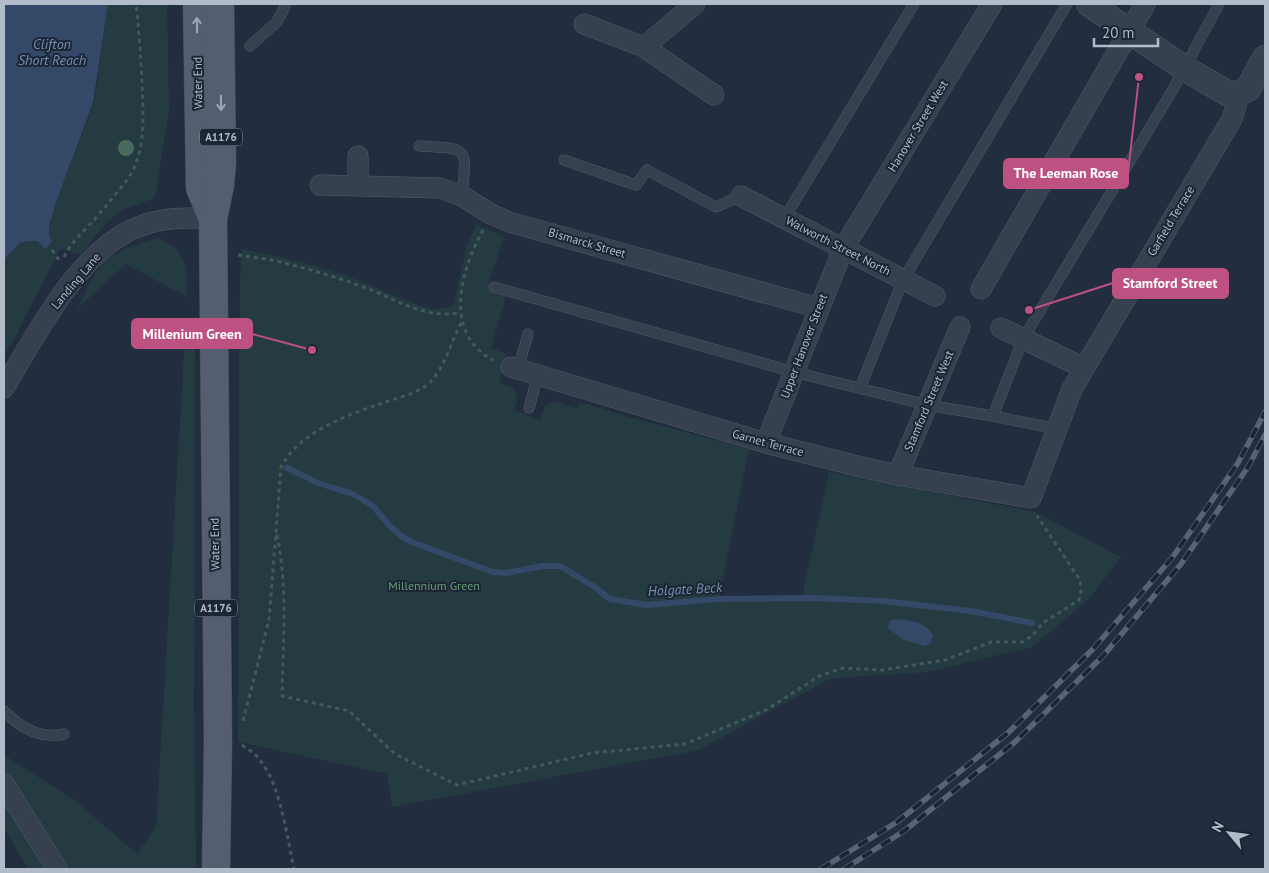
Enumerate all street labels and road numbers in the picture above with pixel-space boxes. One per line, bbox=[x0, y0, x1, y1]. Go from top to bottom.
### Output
street label: Water End bbox=[190, 57, 205, 109]
street label: Hanover Street West bbox=[884, 77, 951, 174]
road number: A1176 bbox=[200, 128, 242, 146]
street label: Garfield Terrace bbox=[1144, 183, 1197, 259]
street label: Walworth Street North bbox=[783, 213, 893, 279]
street label: Bismarck Street bbox=[547, 224, 628, 261]
street label: Landing Lane bbox=[48, 249, 104, 312]
street label: Upper Hanover Street bbox=[777, 291, 830, 400]
street label: Stamford Street West bbox=[900, 348, 957, 454]
street label: Garnet Terrace bbox=[731, 426, 806, 459]
street label: Water End bbox=[207, 518, 222, 570]
road number: A1176 bbox=[195, 600, 237, 616]

